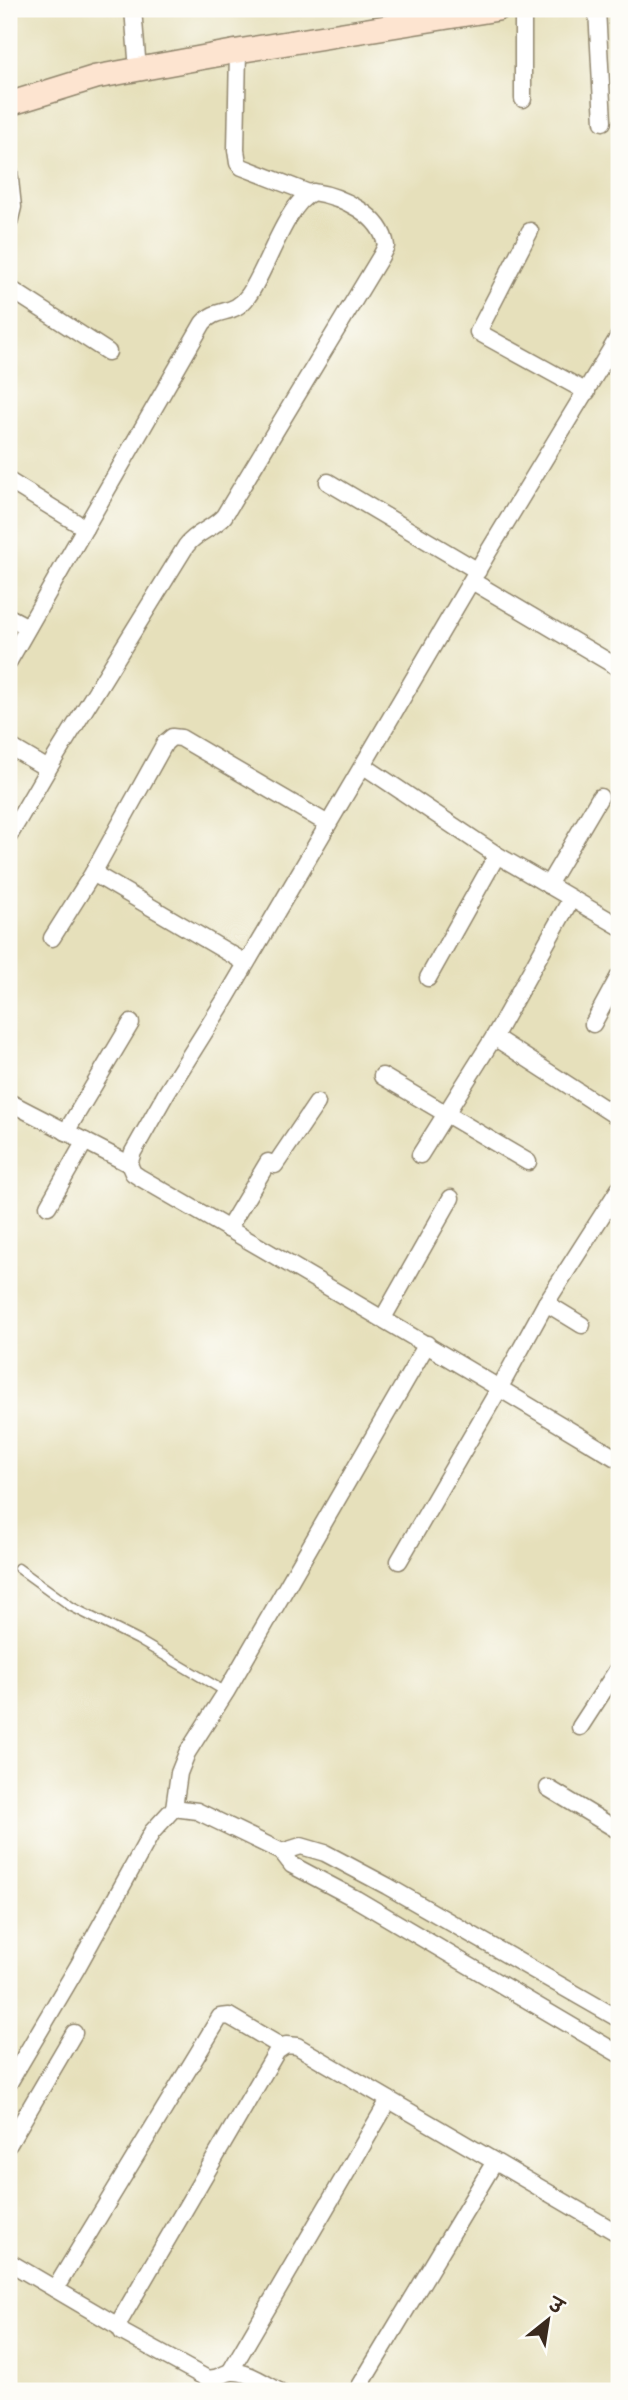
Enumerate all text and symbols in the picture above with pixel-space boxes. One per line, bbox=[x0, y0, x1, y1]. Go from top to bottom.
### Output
north arrow bbox=[512, 2284, 582, 2354]
text: उ bbox=[543, 2292, 570, 2321]

